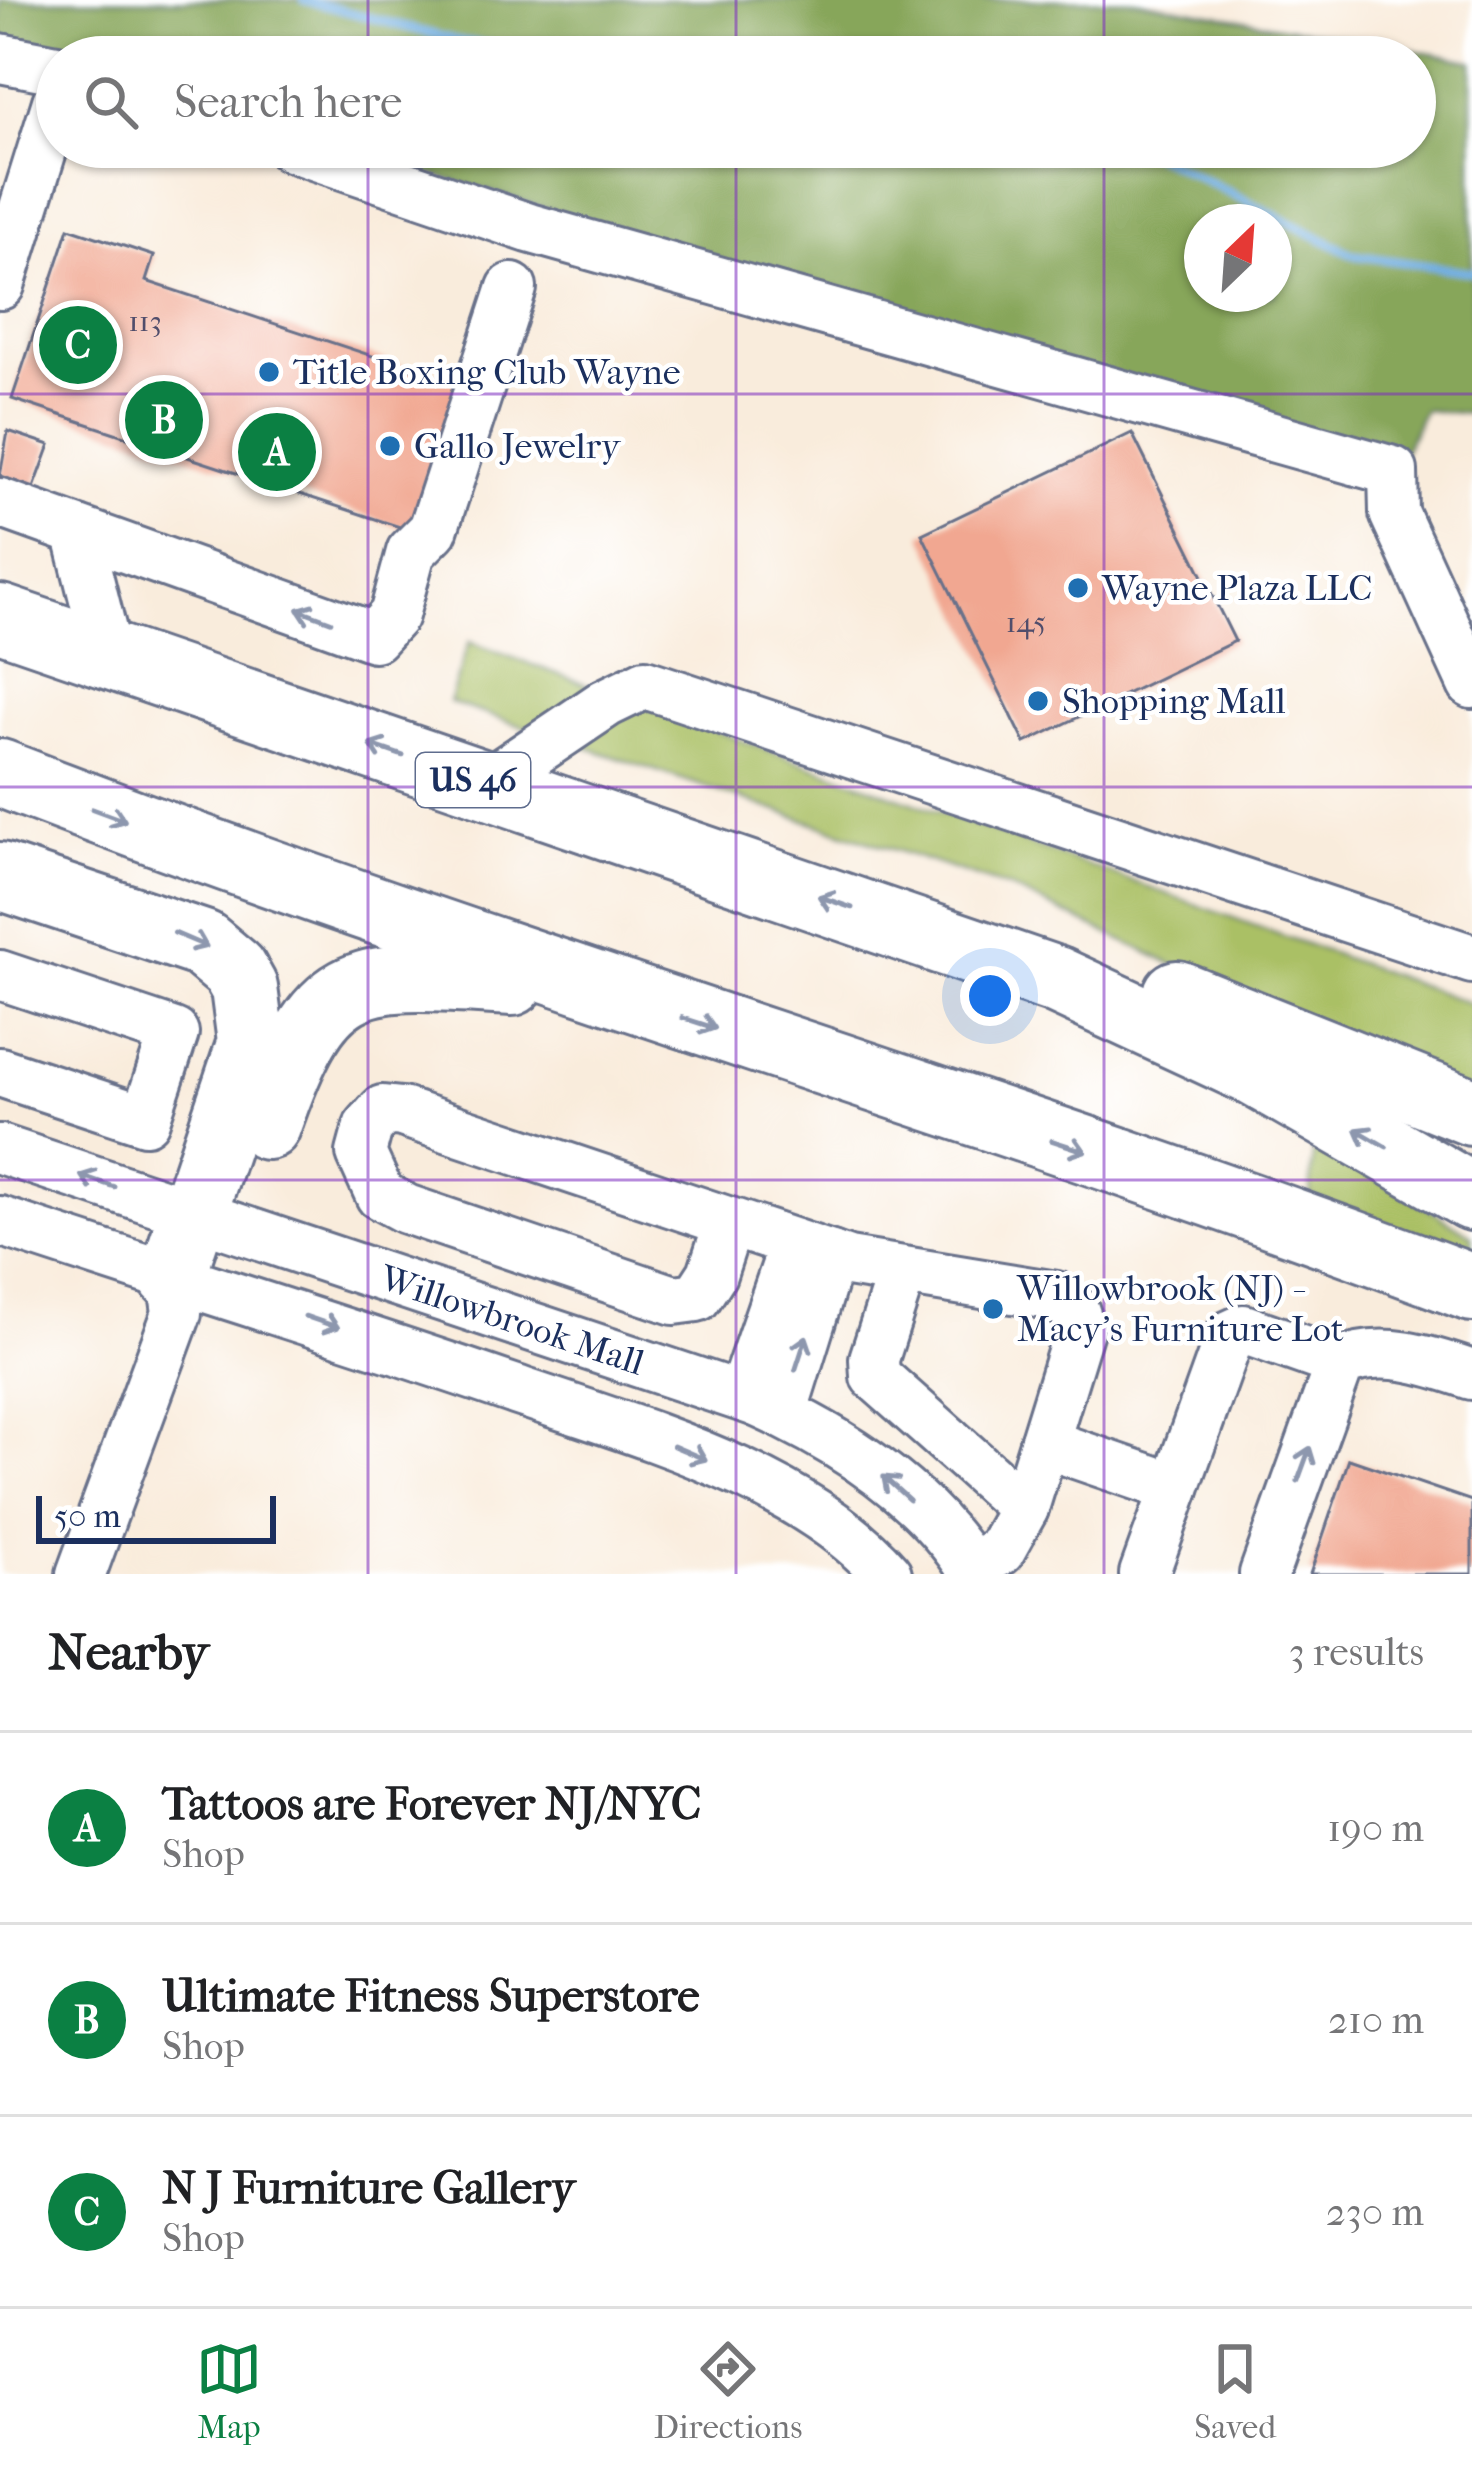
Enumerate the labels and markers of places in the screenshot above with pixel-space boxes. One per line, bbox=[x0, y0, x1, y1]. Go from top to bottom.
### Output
pin: C bbox=[39, 300, 117, 390]
place label: Title Boxing Club Wayne bbox=[293, 351, 681, 393]
marker: Title Boxing Club Wayne bbox=[256, 359, 282, 385]
pin: B bbox=[125, 375, 203, 465]
pin: A bbox=[238, 407, 316, 497]
place label: Gallo Jewelry bbox=[414, 425, 622, 467]
marker: Gallo Jewelry bbox=[377, 433, 403, 459]
place label: Wayne Plaza LLC bbox=[1101, 567, 1372, 609]
marker: Wayne Plaza LLC bbox=[1065, 575, 1091, 601]
place label: Shopping Mall bbox=[1062, 680, 1286, 722]
marker: Shopping Mall bbox=[1025, 688, 1051, 714]
place label: Willowbrook (NJ) - Macy's Furniture Lot bbox=[1016, 1267, 1344, 1350]
marker: Willowbrook (NJ) - Macy's Furniture Lot bbox=[980, 1296, 1006, 1322]

